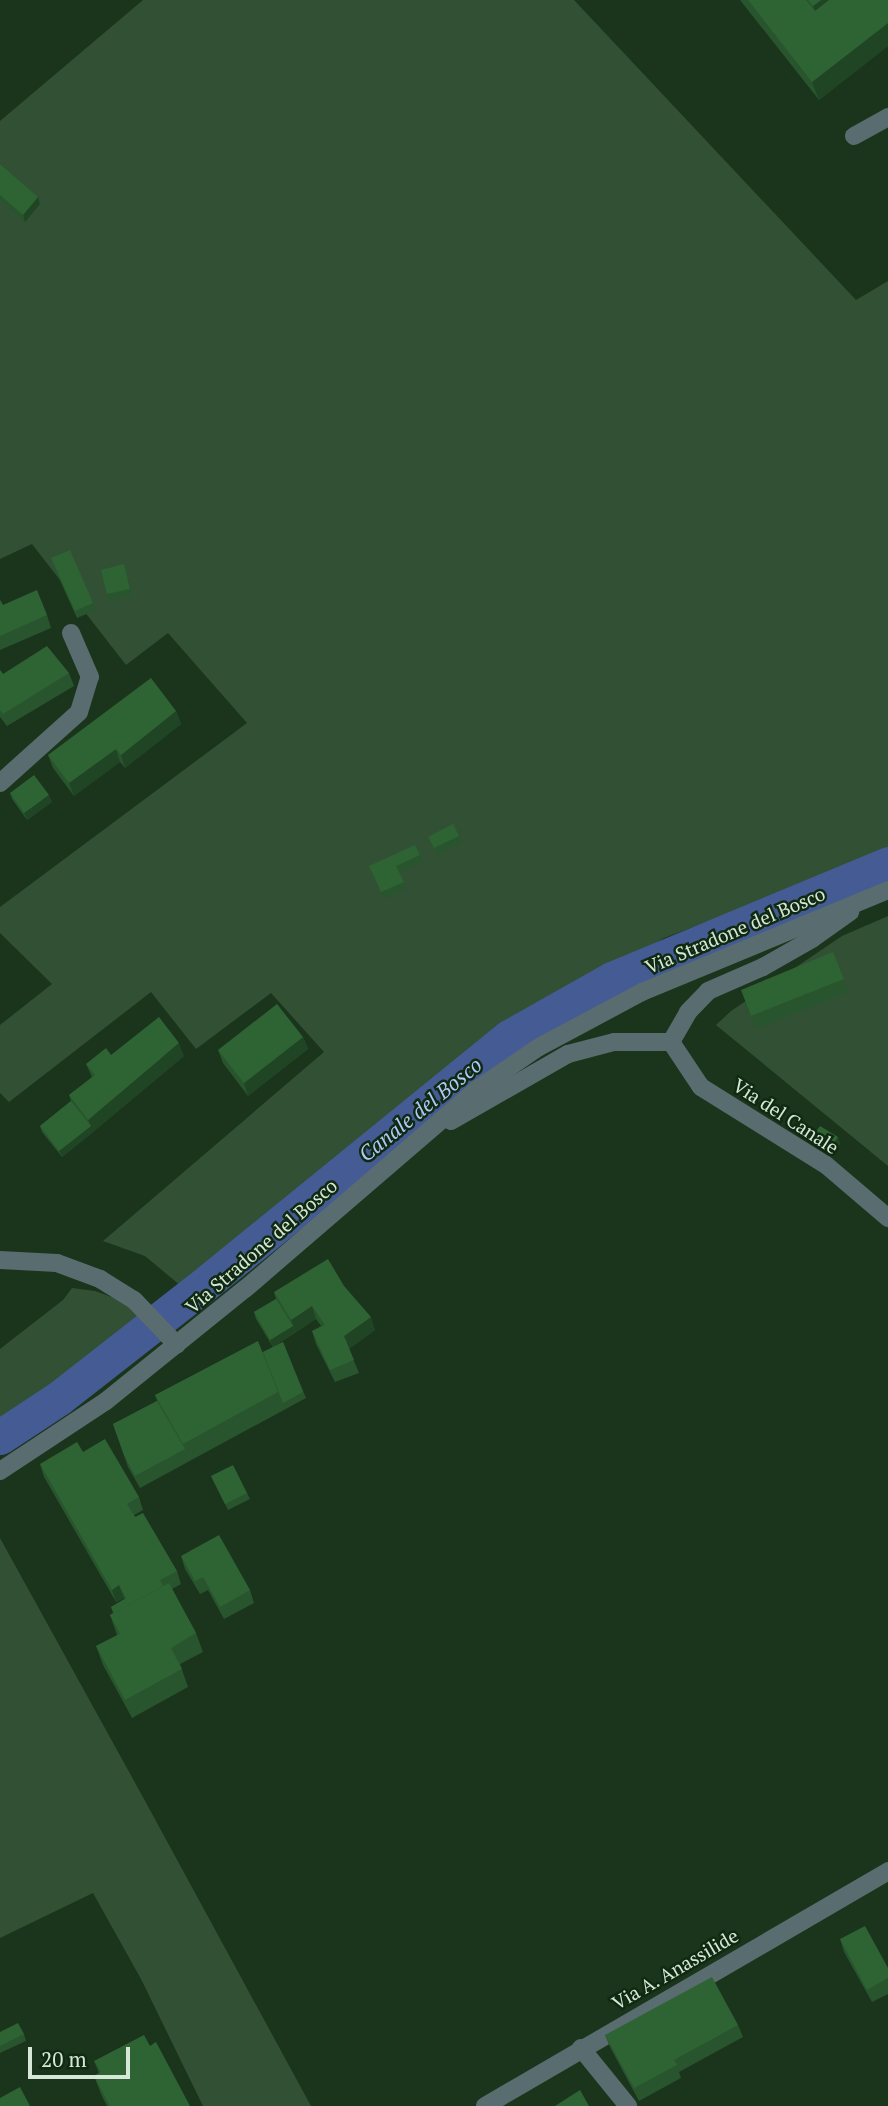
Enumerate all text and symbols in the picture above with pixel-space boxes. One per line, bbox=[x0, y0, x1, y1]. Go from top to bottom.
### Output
street label: Via Stradone del Bosco bbox=[642, 882, 828, 978]
water label: Canale del Bosco bbox=[353, 1052, 487, 1166]
street label: Via del Canale bbox=[729, 1073, 843, 1159]
street label: Via Stradone del Bosco bbox=[181, 1174, 341, 1318]
street label: Via A. Anassilide bbox=[607, 1923, 743, 2015]
scale bar bbox=[32, 2032, 133, 2076]
text: 20 m bbox=[41, 2045, 87, 2073]

